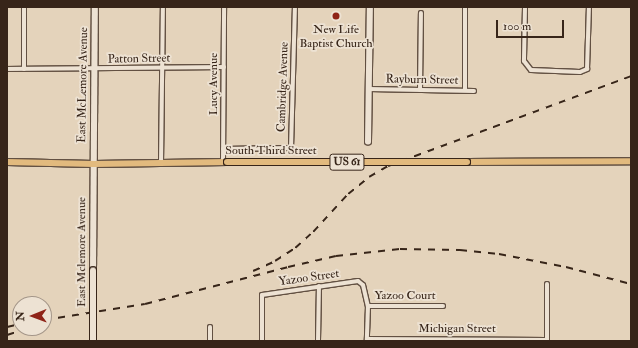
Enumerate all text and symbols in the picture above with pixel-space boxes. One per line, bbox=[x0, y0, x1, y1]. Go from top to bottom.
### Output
marker: New Life Baptist Church bbox=[331, 11, 341, 21]
scale bar bbox=[498, 12, 566, 38]
text: 100 m bbox=[503, 19, 531, 34]
place label: New Life Baptist Church bbox=[299, 23, 373, 51]
street label: East McLemore Avenue bbox=[75, 27, 91, 143]
street label: Cambridge Avenue bbox=[274, 42, 292, 132]
street label: Patton Street bbox=[107, 51, 171, 67]
street label: Lucy Avenue bbox=[207, 53, 221, 115]
street label: Rayburn Street bbox=[385, 72, 459, 88]
street label: South Third Street bbox=[225, 144, 317, 158]
road number: US 61 bbox=[329, 153, 365, 171]
street label: East Mclemore Avenue bbox=[75, 197, 89, 307]
street label: Yazoo Street bbox=[278, 267, 340, 289]
street label: Yazoo Court bbox=[374, 289, 436, 303]
north arrow bbox=[12, 296, 52, 336]
text: N bbox=[14, 311, 27, 321]
street label: Michigan Street bbox=[418, 322, 496, 336]

